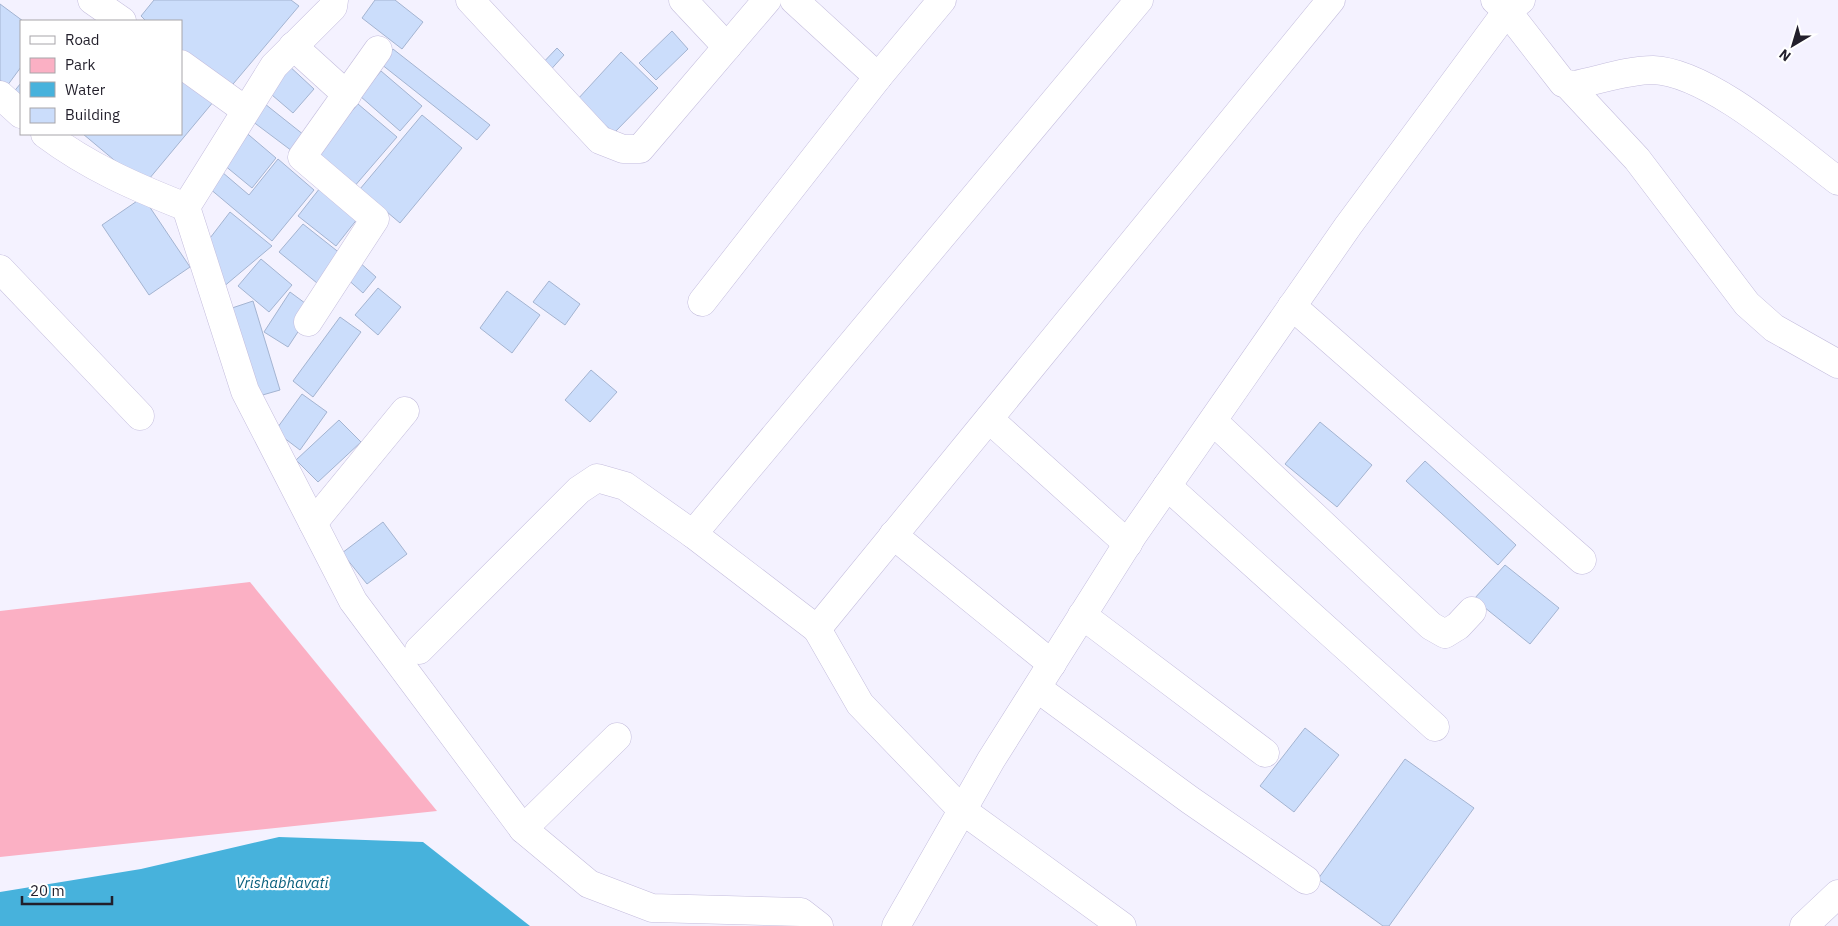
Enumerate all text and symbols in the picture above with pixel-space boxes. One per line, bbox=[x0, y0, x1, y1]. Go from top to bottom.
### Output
legend bbox=[20, 20, 182, 135]
north arrow bbox=[1768, 20, 1818, 70]
text: Road bbox=[65, 30, 100, 49]
text: N bbox=[1775, 45, 1795, 65]
text: Park bbox=[65, 55, 95, 74]
text: Water bbox=[65, 80, 106, 99]
text: Building bbox=[65, 105, 120, 124]
water label: Vrishabhavati bbox=[236, 873, 328, 892]
scale bar bbox=[22, 874, 112, 906]
text: 20 m bbox=[30, 881, 65, 900]

